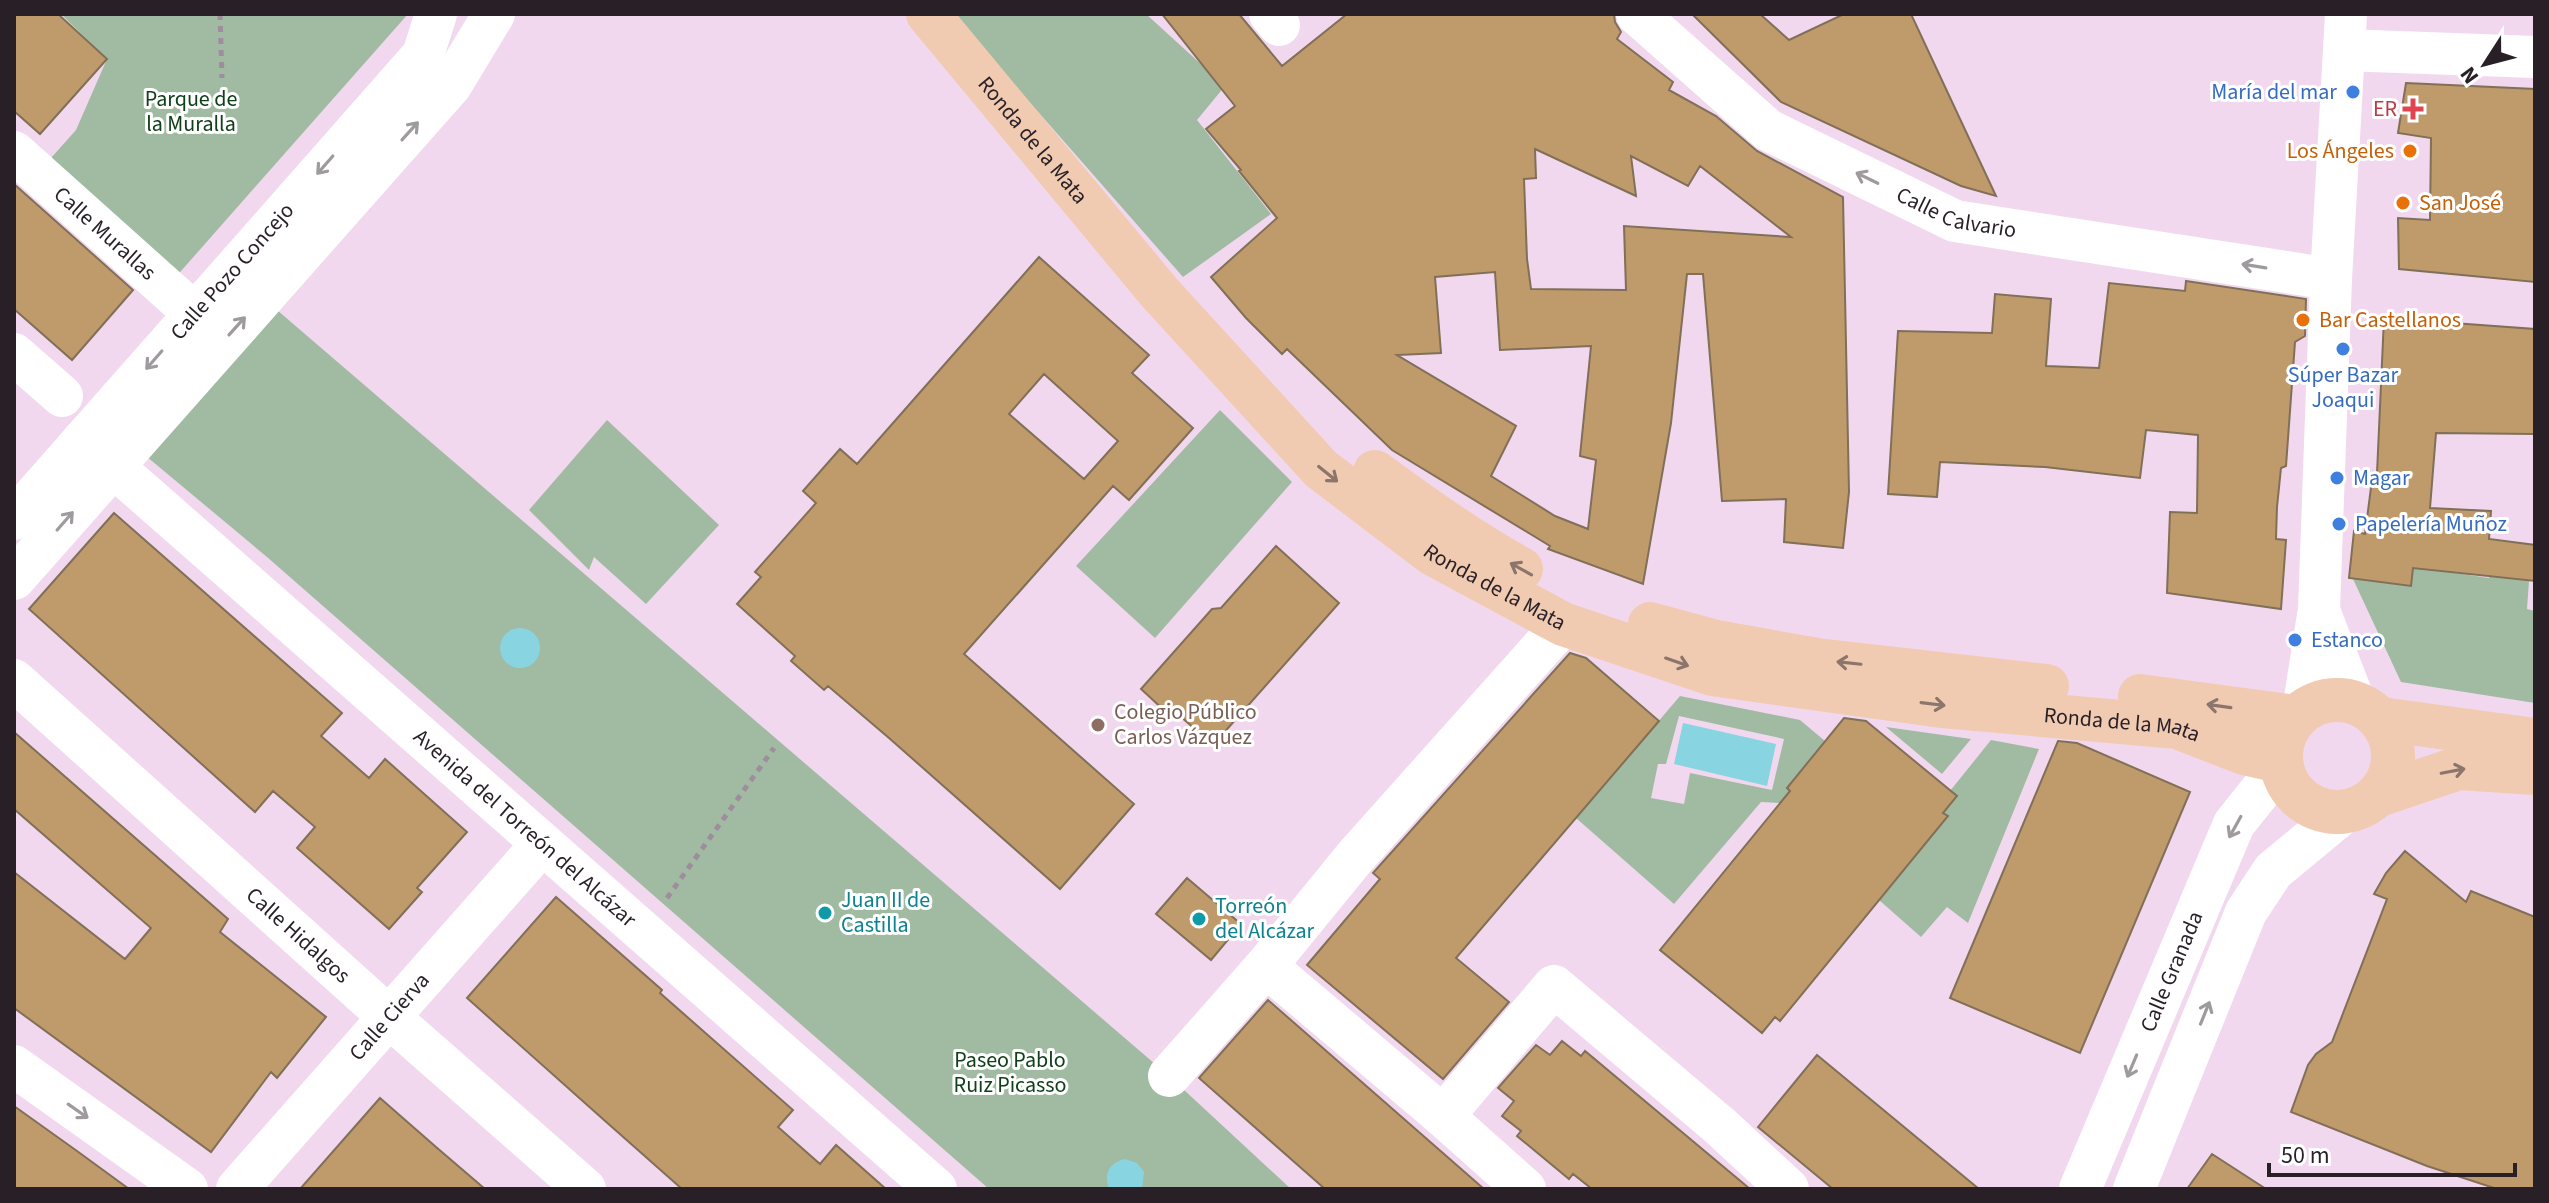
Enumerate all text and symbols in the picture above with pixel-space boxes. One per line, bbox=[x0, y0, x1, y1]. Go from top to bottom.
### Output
north arrow bbox=[2445, 24, 2525, 104]
text: N bbox=[2452, 60, 2487, 90]
street label: Ronda de la Mata bbox=[970, 69, 1095, 211]
place label: María del mar bbox=[2211, 76, 2337, 108]
park label: Parque de la Muralla bbox=[145, 83, 237, 140]
marker: María del mar bbox=[2344, 83, 2362, 101]
place label: ER bbox=[2373, 93, 2397, 125]
marker: ER bbox=[2404, 100, 2422, 118]
one-way arrow bbox=[401, 122, 419, 142]
place label: Los Ángeles bbox=[2287, 135, 2394, 167]
marker: Los Ángeles bbox=[2401, 142, 2419, 160]
one-way arrow bbox=[317, 155, 335, 175]
one-way arrow bbox=[1856, 170, 1880, 185]
street label: Calle Murallas bbox=[47, 179, 163, 288]
street label: Calle Calvario bbox=[1891, 179, 2019, 246]
place label: San José bbox=[2419, 187, 2501, 219]
marker: San José bbox=[2394, 194, 2412, 212]
street label: Calle Pozo Concejo bbox=[163, 196, 302, 347]
one-way arrow bbox=[2242, 258, 2267, 273]
place label: Bar Castellanos bbox=[2319, 304, 2461, 336]
marker: Bar Castellanos bbox=[2294, 311, 2312, 329]
one-way arrow bbox=[228, 316, 246, 336]
marker: Súper Bazar Joaqui bbox=[2334, 340, 2352, 358]
one-way arrow bbox=[145, 350, 163, 370]
place label: Súper Bazar Joaqui bbox=[2288, 359, 2399, 416]
place label: Magar bbox=[2353, 462, 2410, 494]
one-way arrow bbox=[1317, 465, 1338, 483]
marker: Magar bbox=[2328, 469, 2346, 487]
place label: Papelería Muñoz bbox=[2355, 508, 2507, 540]
one-way arrow bbox=[56, 511, 74, 531]
marker: Papelería Muñoz bbox=[2330, 515, 2348, 533]
street label: Ronda de la Mata bbox=[1416, 536, 1572, 639]
one-way arrow bbox=[1510, 560, 1533, 576]
place label: Estanco bbox=[2311, 624, 2383, 656]
marker: Estanco bbox=[2286, 631, 2304, 649]
one-way arrow bbox=[1664, 656, 1689, 671]
one-way arrow bbox=[1836, 656, 1863, 671]
place label: Colegio Público Carlos Vázquez bbox=[1114, 696, 1257, 753]
one-way arrow bbox=[1920, 697, 1945, 712]
one-way arrow bbox=[2206, 698, 2232, 713]
street label: Ronda de la Mata bbox=[2042, 699, 2205, 751]
marker: Colegio Público Carlos Vázquez bbox=[1089, 716, 1107, 734]
street label: Avenida del Torreón del Alcázar bbox=[406, 721, 644, 935]
one-way arrow bbox=[2439, 763, 2465, 778]
one-way arrow bbox=[2226, 815, 2242, 838]
street label: Calle Hidalgos bbox=[239, 880, 357, 991]
place label: Juan II de Castilla bbox=[841, 884, 930, 941]
place label: Torreón del Alcázar bbox=[1215, 890, 1315, 947]
marker: Juan II de Castilla bbox=[816, 904, 834, 922]
street label: Calle Granada bbox=[2132, 906, 2211, 1037]
marker: Torreón del Alcázar bbox=[1190, 910, 1208, 928]
street label: Calle Cierva bbox=[341, 966, 437, 1068]
one-way arrow bbox=[2199, 1001, 2213, 1026]
park label: Paseo Pablo Ruiz Picasso bbox=[954, 1044, 1066, 1101]
one-way arrow bbox=[2123, 1053, 2138, 1078]
one-way arrow bbox=[66, 1103, 88, 1120]
scale bar bbox=[2269, 1127, 2515, 1177]
text: 50 m bbox=[2281, 1138, 2330, 1173]

